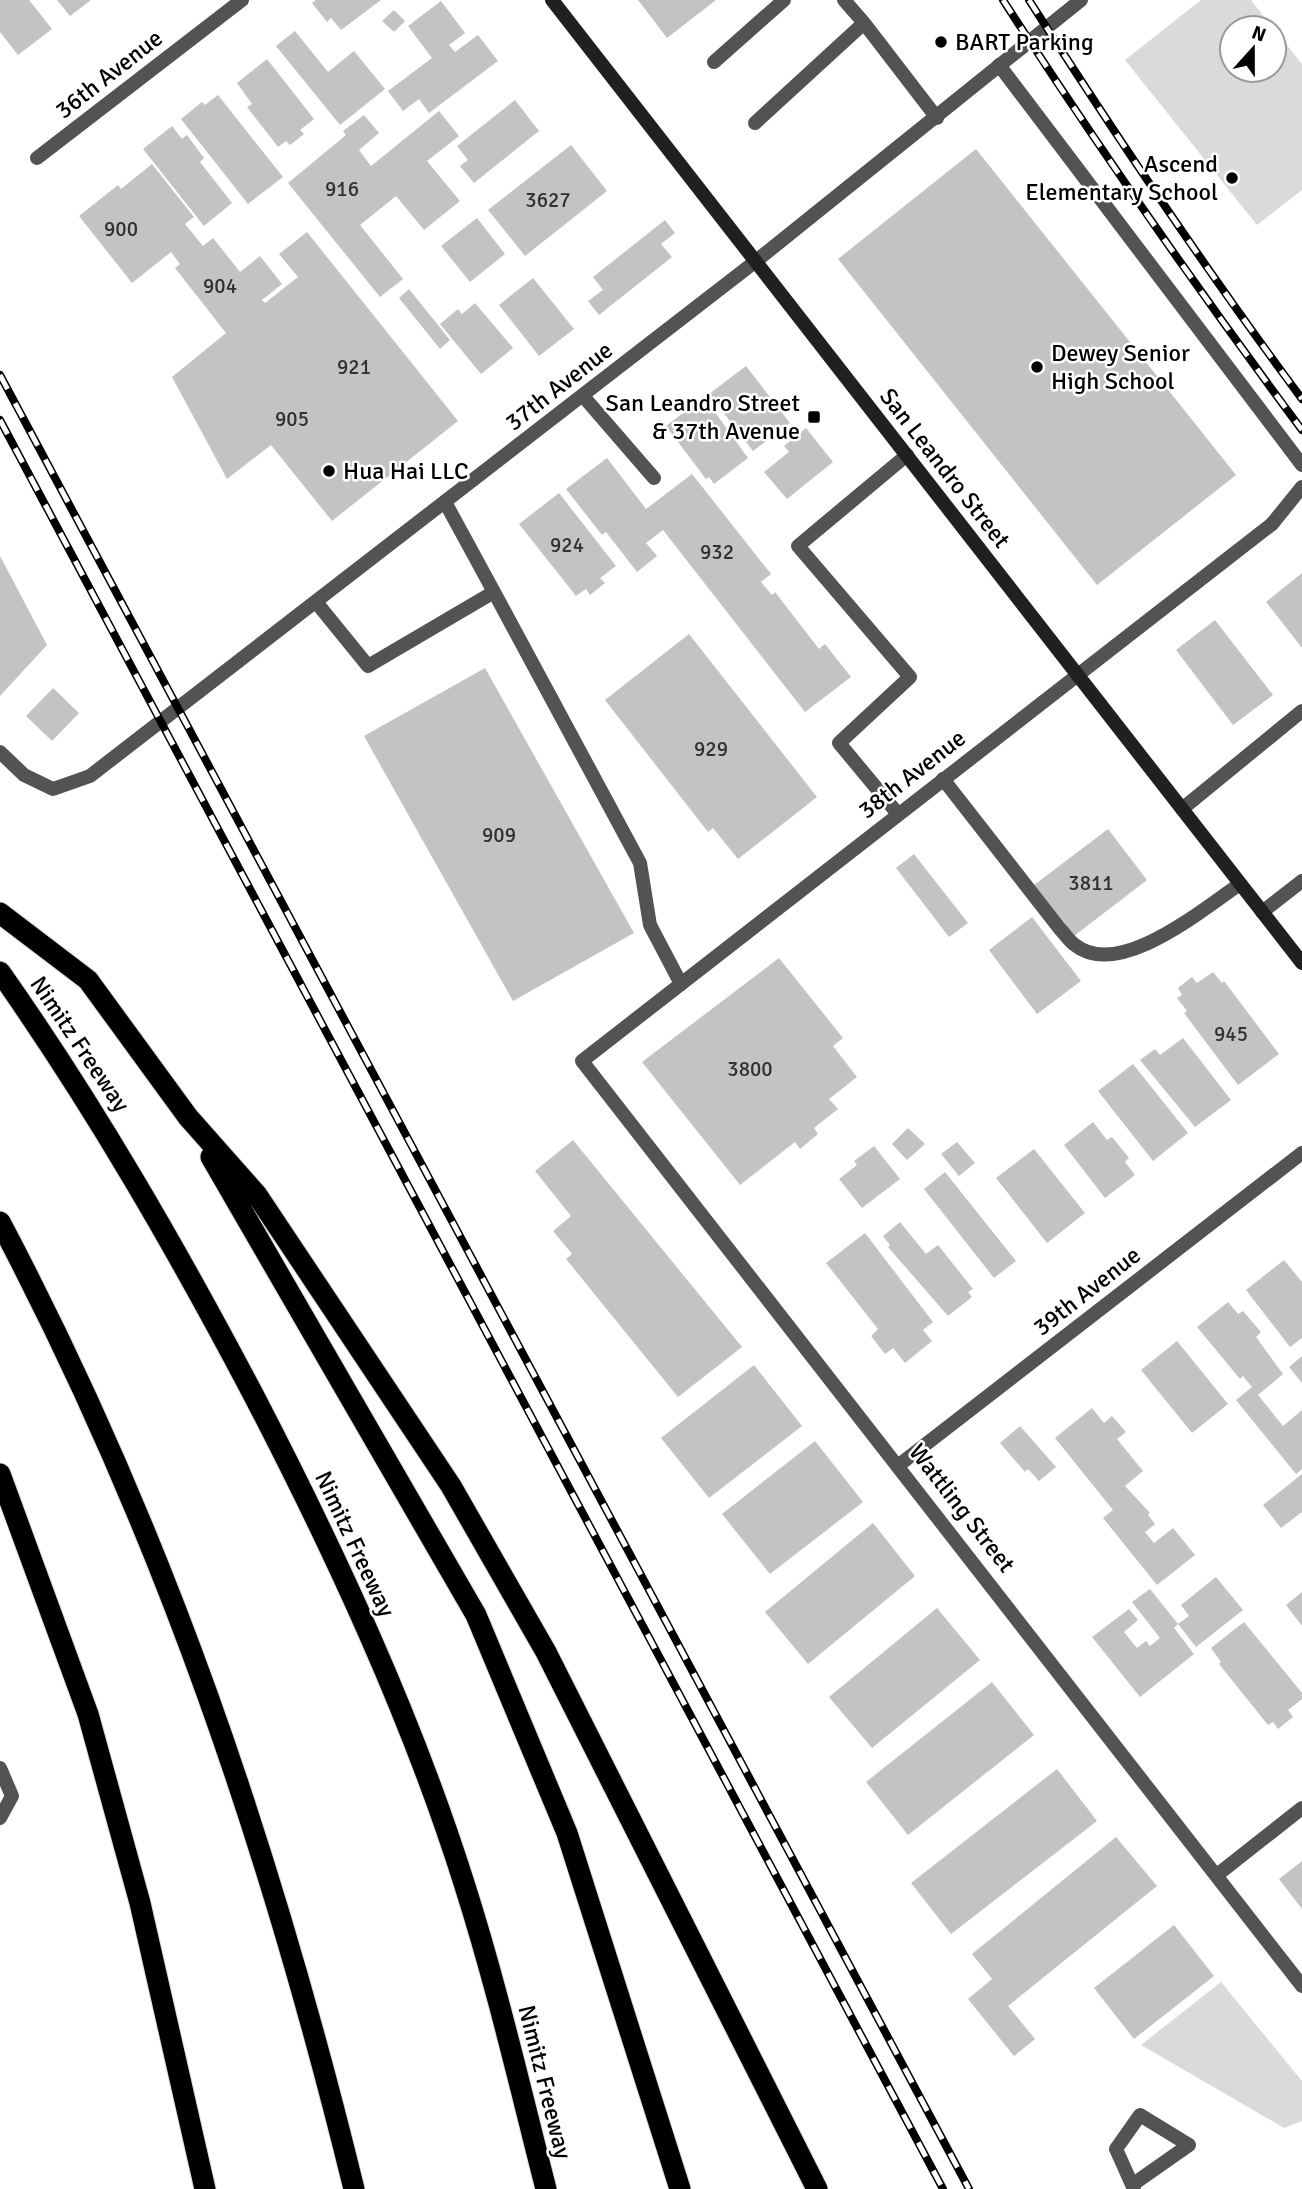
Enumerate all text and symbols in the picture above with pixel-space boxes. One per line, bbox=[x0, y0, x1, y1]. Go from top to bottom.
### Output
north arrow bbox=[1218, 14, 1288, 84]
text: N bbox=[1248, 20, 1269, 48]
street label: 36th Avenue bbox=[49, 23, 169, 125]
place label: BART Parking bbox=[955, 27, 1094, 57]
marker: BART Parking bbox=[933, 34, 949, 50]
place label: Ascend Elementary School bbox=[1025, 149, 1218, 207]
marker: Ascend Elementary School bbox=[1224, 170, 1240, 186]
house number: 916 bbox=[325, 176, 359, 202]
house number: 3627 bbox=[525, 187, 571, 213]
house number: 900 bbox=[104, 216, 138, 242]
house number: 904 bbox=[203, 273, 237, 299]
street label: 37th Avenue bbox=[499, 335, 619, 437]
place label: Dewey Senior High School bbox=[1051, 338, 1190, 396]
house number: 921 bbox=[337, 354, 371, 380]
marker: Dewey Senior High School bbox=[1029, 359, 1045, 375]
street label: San Leandro Street bbox=[873, 382, 1017, 554]
place label: San Leandro Street & 37th Avenue bbox=[606, 388, 800, 446]
house number: 905 bbox=[275, 406, 309, 432]
marker: San Leandro Street & 37th Avenue bbox=[806, 409, 822, 425]
place label: Hua Hai LLC bbox=[343, 456, 469, 486]
marker: Hua Hai LLC bbox=[321, 463, 337, 479]
house number: 924 bbox=[550, 532, 584, 558]
house number: 932 bbox=[700, 539, 734, 565]
street label: 38th Avenue bbox=[852, 723, 972, 825]
house number: 929 bbox=[694, 736, 728, 762]
house number: 909 bbox=[482, 822, 516, 848]
house number: 3811 bbox=[1068, 870, 1114, 896]
street label: Nimitz Freeway bbox=[24, 970, 136, 1118]
house number: 945 bbox=[1214, 1021, 1248, 1047]
house number: 3800 bbox=[727, 1056, 773, 1082]
street label: 39th Avenue bbox=[1027, 1240, 1147, 1342]
street label: Wattling Street bbox=[902, 1438, 1022, 1578]
street label: Nimitz Freeway bbox=[308, 1466, 402, 1622]
street label: Nimitz Freeway bbox=[511, 2002, 579, 2162]

